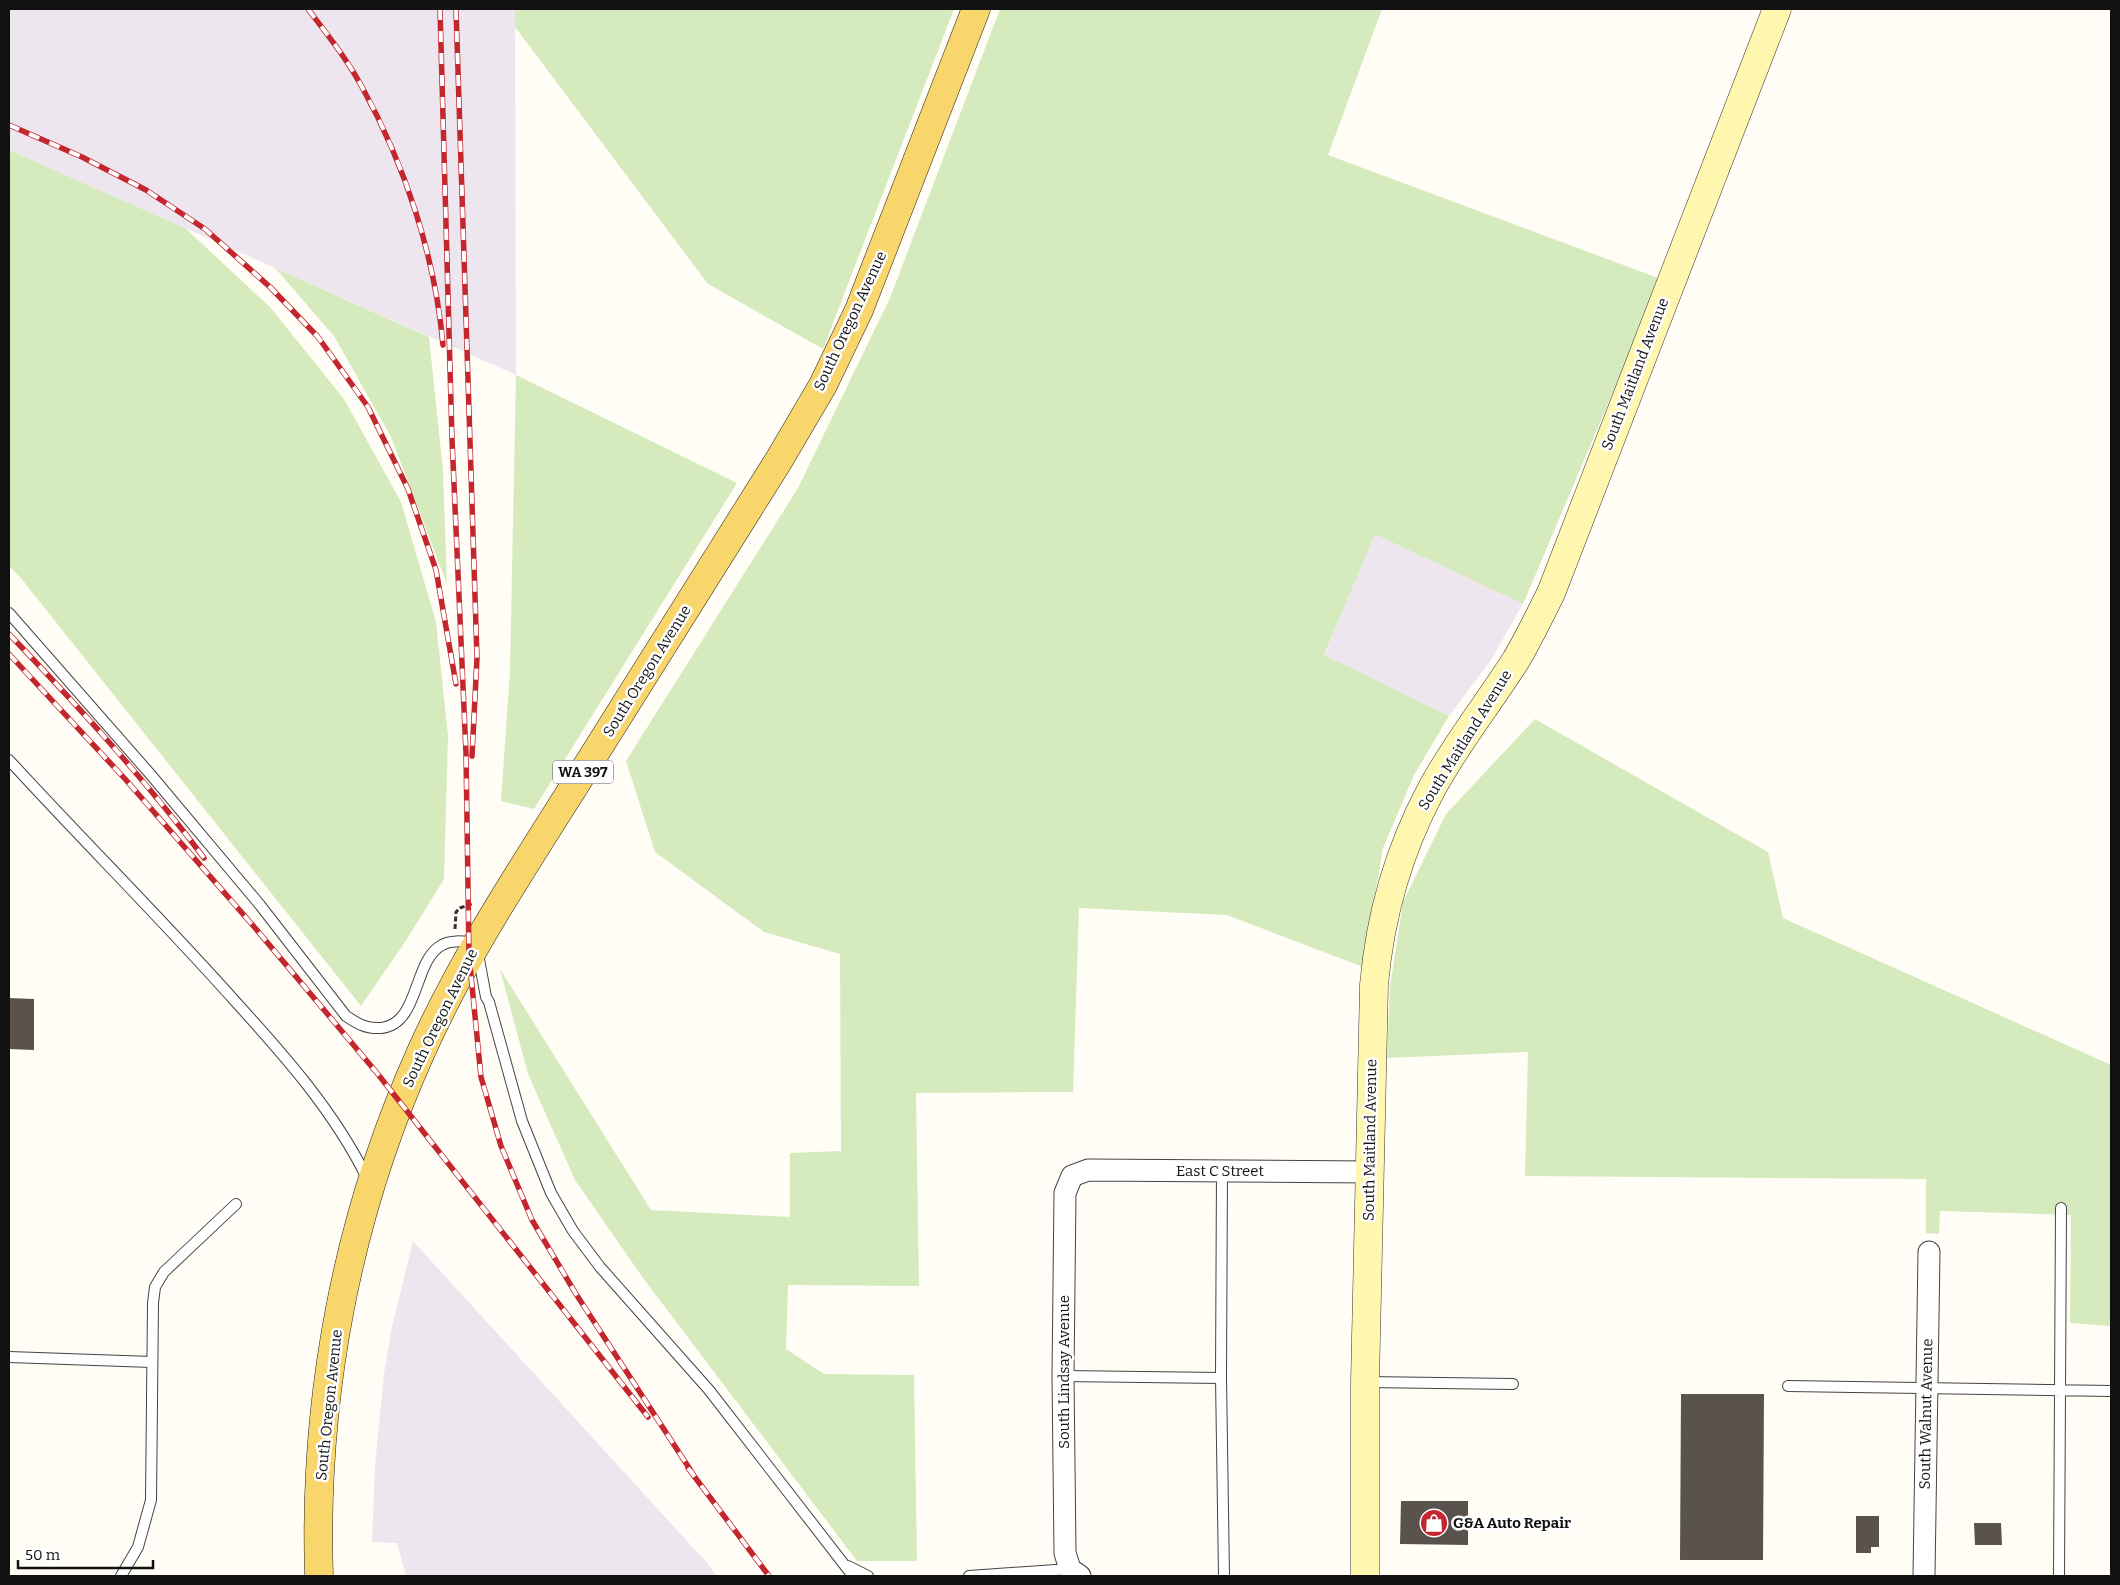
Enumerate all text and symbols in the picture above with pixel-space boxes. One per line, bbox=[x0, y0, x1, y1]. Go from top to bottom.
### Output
street label: South Oregon Avenue bbox=[810, 248, 890, 394]
street label: South Maitland Avenue bbox=[1598, 295, 1672, 453]
street label: South Oregon Avenue bbox=[599, 602, 695, 740]
street label: South Maitland Avenue bbox=[1414, 667, 1516, 813]
road number: WA 397 bbox=[553, 760, 613, 784]
street label: South Oregon Avenue bbox=[399, 946, 481, 1090]
street label: South Maitland Avenue bbox=[1360, 1059, 1380, 1221]
street label: East C Street bbox=[1176, 1162, 1265, 1180]
street label: South Lindsay Avenue bbox=[1055, 1295, 1073, 1449]
street label: South Oregon Avenue bbox=[312, 1329, 346, 1481]
street label: South Walnut Avenue bbox=[1916, 1338, 1936, 1490]
shop icon: G&A Auto Repair bbox=[1419, 1508, 1449, 1538]
place label: G&A Auto Repair bbox=[1453, 1514, 1571, 1532]
scale bar bbox=[18, 1538, 152, 1570]
text: 50 m bbox=[25, 1546, 61, 1564]

